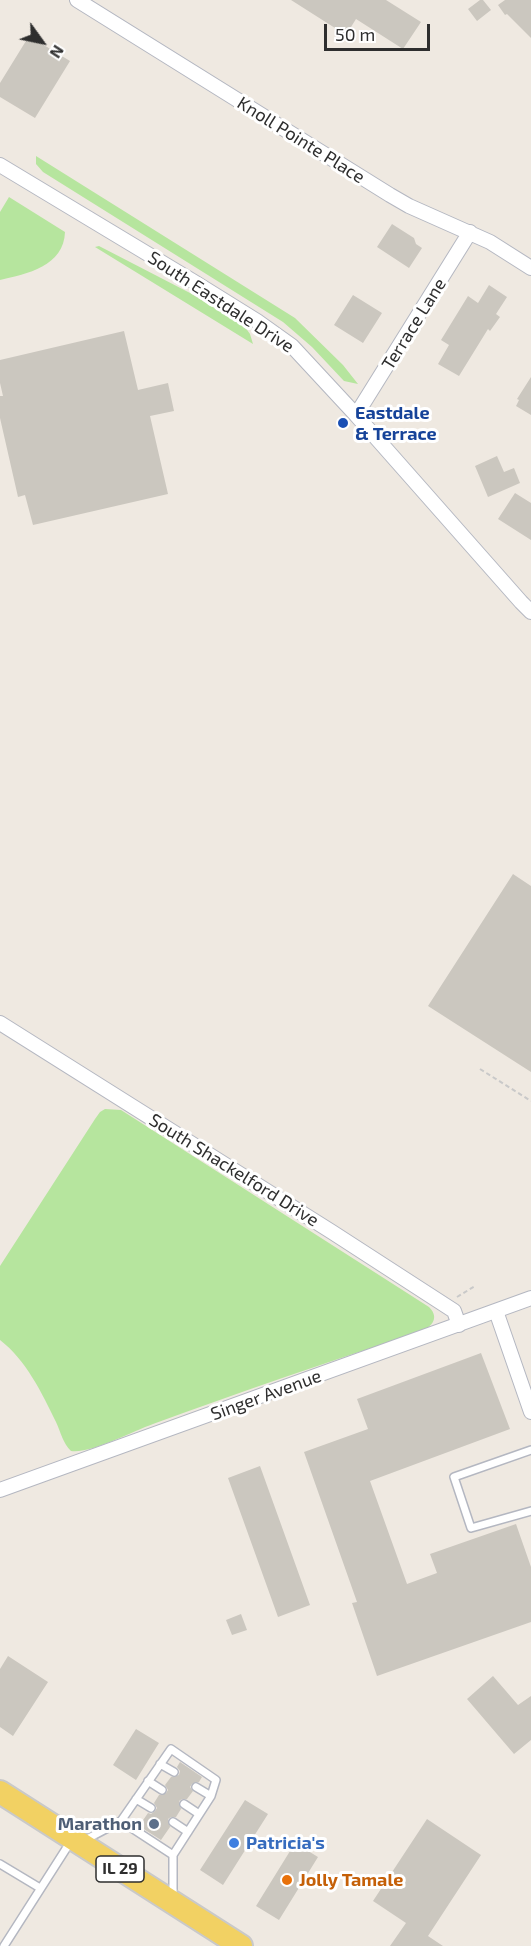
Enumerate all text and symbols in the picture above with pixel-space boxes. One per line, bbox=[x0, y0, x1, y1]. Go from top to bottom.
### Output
north arrow bbox=[12, 12, 72, 72]
scale bar bbox=[327, 12, 434, 50]
text: 50 m bbox=[335, 23, 375, 45]
text: N bbox=[46, 42, 69, 62]
street label: Knoll Pointe Place bbox=[233, 92, 369, 188]
street label: South Eastdale Drive bbox=[144, 247, 298, 357]
street label: Terrace Lane bbox=[377, 274, 451, 374]
place label: Eastdale & Terrace bbox=[355, 402, 437, 444]
marker: Eastdale & Terrace bbox=[336, 416, 350, 430]
street label: South Shackelford Drive bbox=[145, 1109, 323, 1231]
street label: Singer Avenue bbox=[208, 1365, 324, 1425]
place label: Marathon bbox=[58, 1813, 142, 1835]
marker: Marathon bbox=[147, 1817, 161, 1831]
place label: Patricia's bbox=[246, 1832, 325, 1854]
marker: Patricia's bbox=[227, 1836, 241, 1850]
road number: IL 29 bbox=[96, 1856, 144, 1882]
place label: Jolly Tamale bbox=[299, 1869, 403, 1891]
marker: Jolly Tamale bbox=[280, 1873, 294, 1887]

